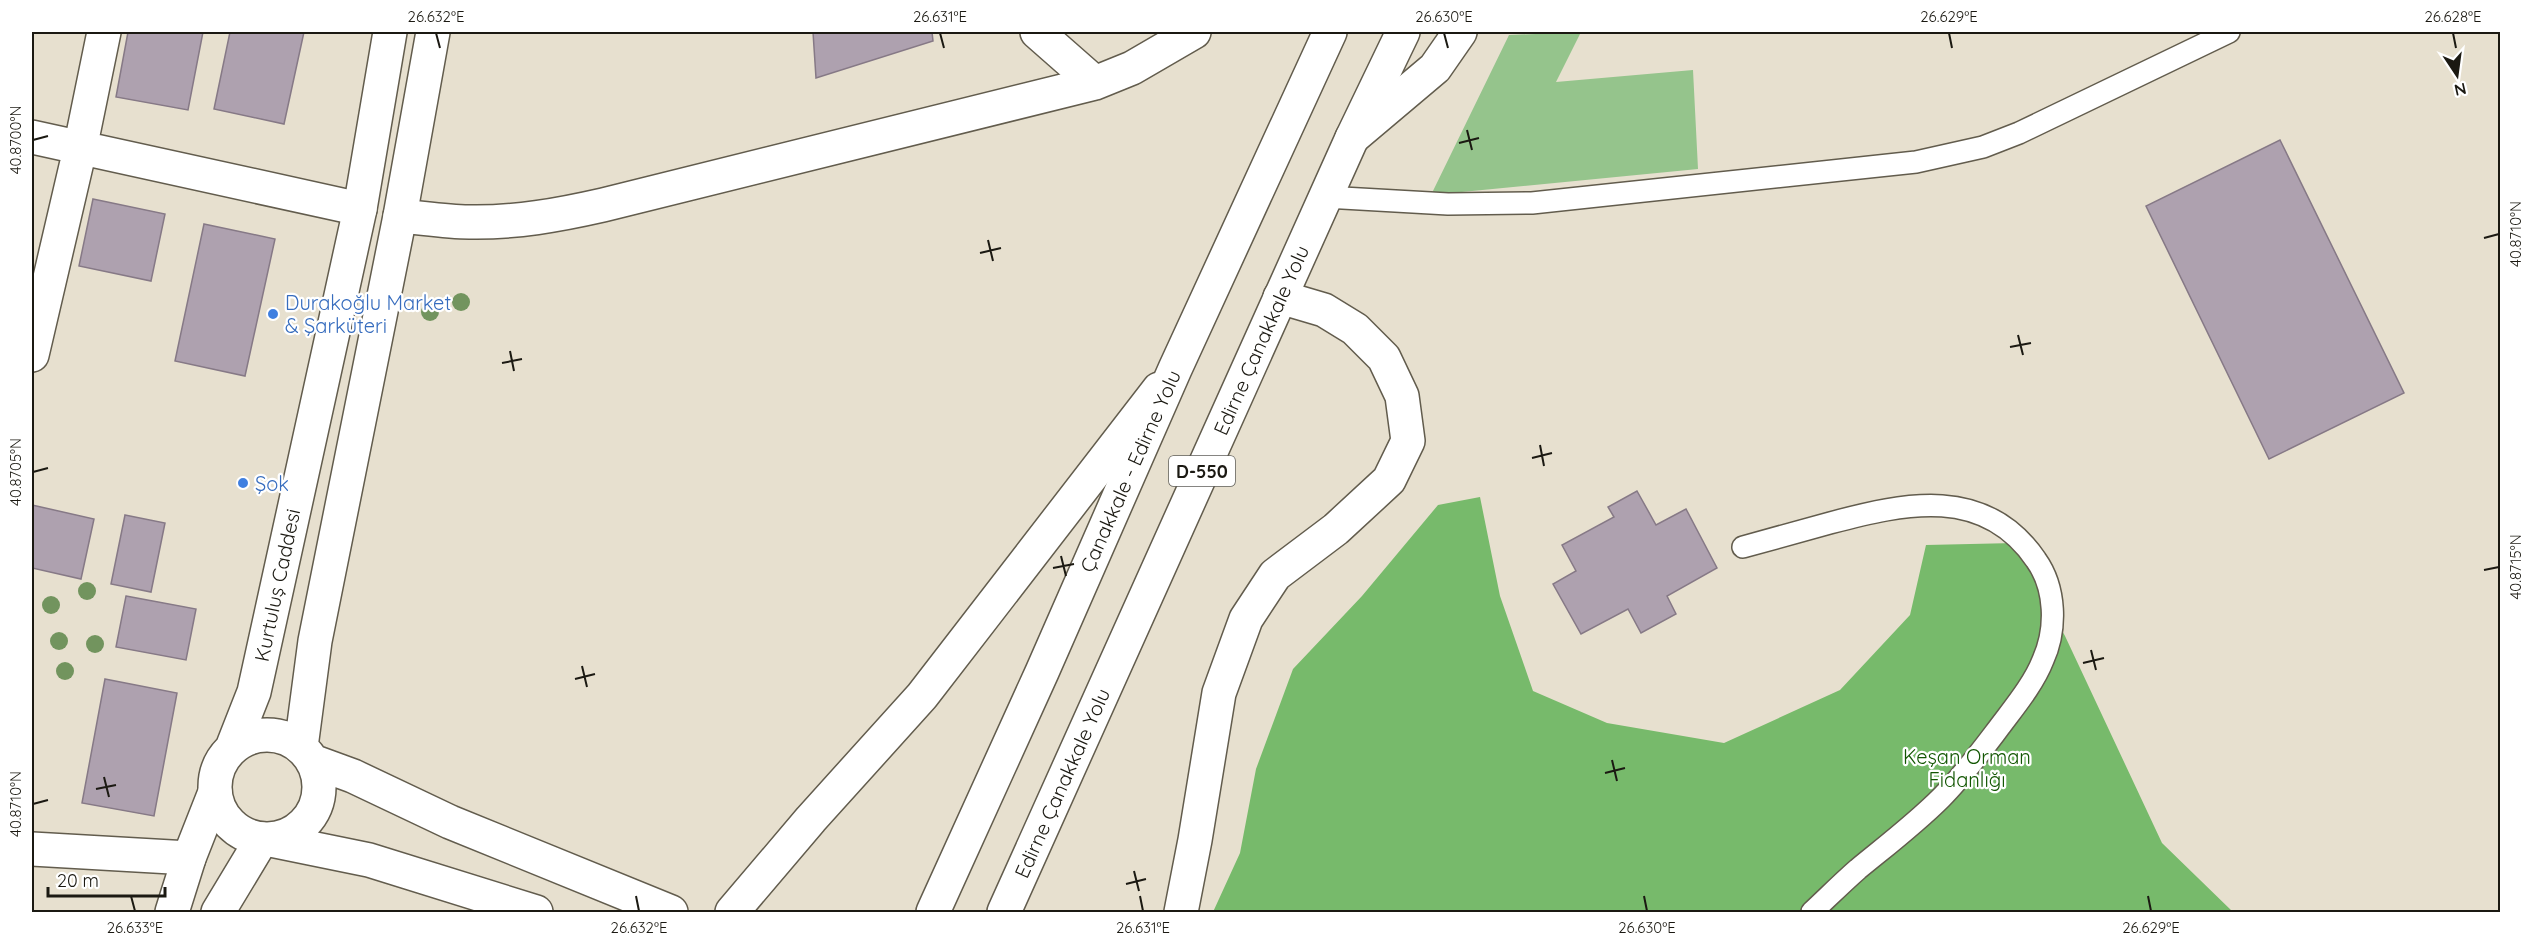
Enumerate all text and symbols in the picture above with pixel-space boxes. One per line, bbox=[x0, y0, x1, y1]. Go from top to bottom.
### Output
text: 26.632°E bbox=[408, 7, 464, 26]
text: 26.631°E bbox=[913, 7, 967, 26]
text: 26.630°E bbox=[1415, 7, 1473, 26]
text: 26.629°E bbox=[1920, 7, 1978, 26]
text: 26.628°E bbox=[2424, 7, 2482, 26]
north arrow bbox=[2427, 45, 2487, 105]
text: N bbox=[2452, 79, 2468, 101]
text: 40.8700°N bbox=[6, 106, 25, 174]
text: 40.8710°N bbox=[2506, 201, 2525, 267]
street label: Edirne Çanakkale Yolu bbox=[1208, 241, 1314, 439]
place label: Durakoğlu Market & Şarküteri bbox=[285, 290, 451, 338]
marker: Durakoğlu Market & Şarküteri bbox=[266, 307, 280, 321]
street label: Çanakkale - Edirne Yolu bbox=[1074, 366, 1186, 576]
text: 40.8705°N bbox=[6, 438, 25, 506]
road number: D-550 bbox=[1169, 456, 1235, 486]
place label: Şok bbox=[255, 471, 289, 496]
marker: Şok bbox=[236, 476, 250, 490]
street label: Kurtuluş Caddesi bbox=[249, 506, 305, 664]
text: 40.8715°N bbox=[2506, 534, 2525, 600]
street label: Edirne Çanakkale Yolu bbox=[1009, 684, 1115, 882]
park label: Keşan Orman Fidanlığı bbox=[1903, 744, 2031, 792]
text: 40.8710°N bbox=[6, 771, 25, 837]
scale bar bbox=[48, 860, 165, 898]
text: 20 m bbox=[57, 869, 99, 892]
text: 26.633°E bbox=[107, 918, 163, 937]
text: 26.632°E bbox=[611, 918, 667, 937]
text: 26.631°E bbox=[1116, 918, 1170, 937]
text: 26.630°E bbox=[1618, 918, 1676, 937]
text: 26.629°E bbox=[2122, 918, 2180, 937]

